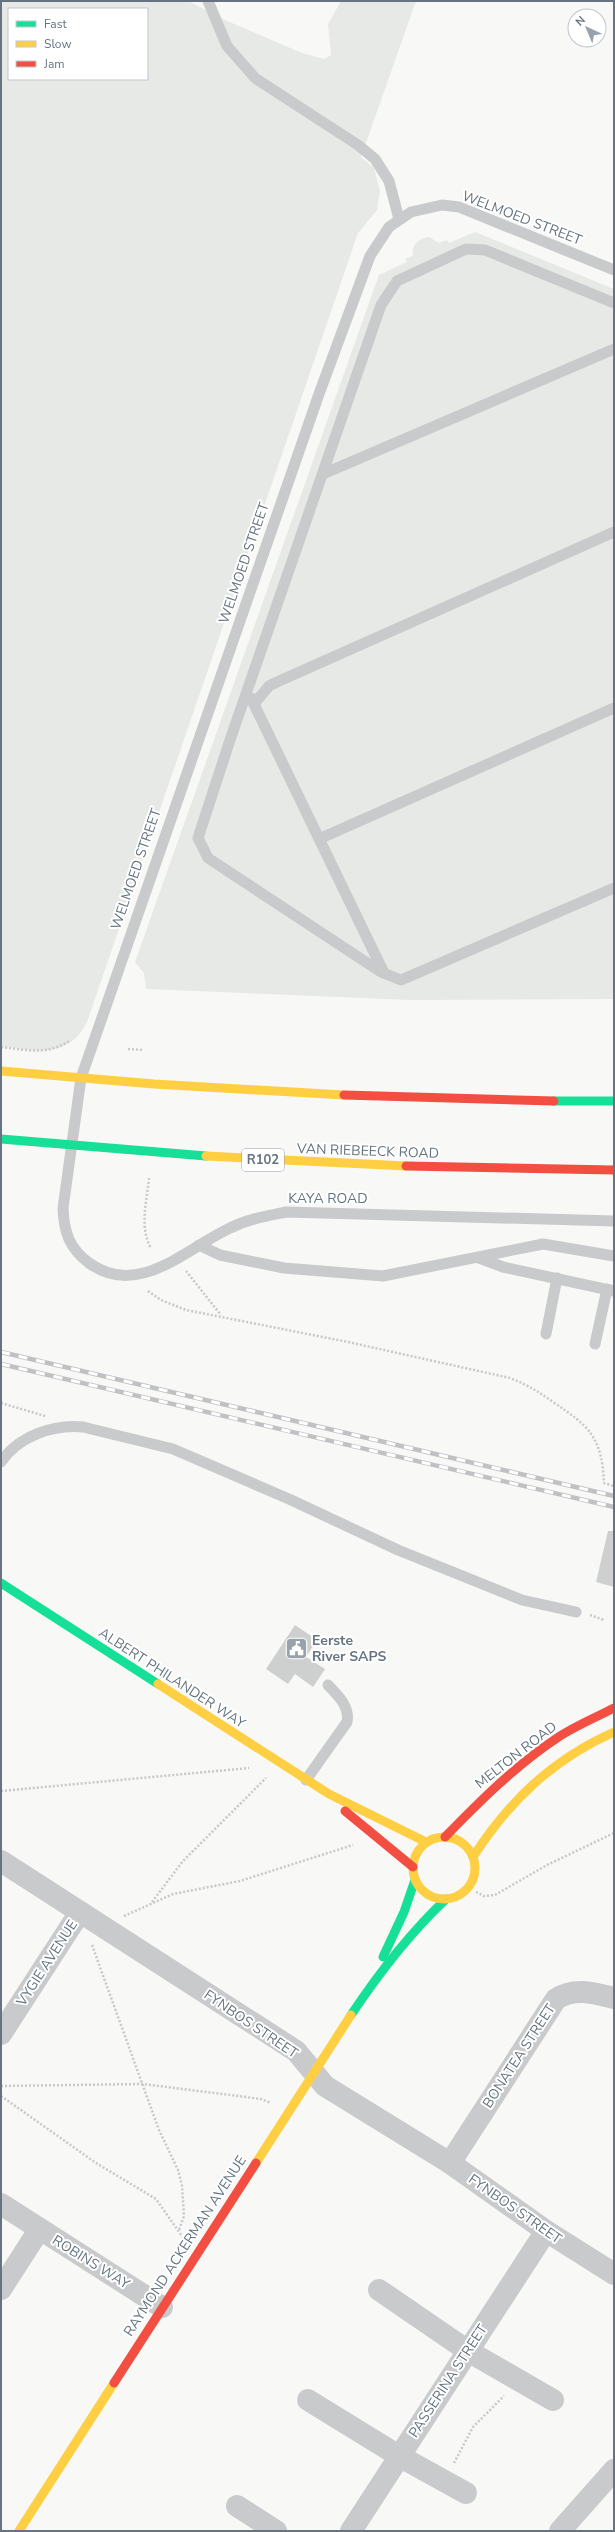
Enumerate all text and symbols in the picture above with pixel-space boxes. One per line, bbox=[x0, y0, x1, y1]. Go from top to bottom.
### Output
legend bbox=[8, 8, 148, 80]
north arrow bbox=[567, 8, 607, 48]
text: N bbox=[572, 13, 589, 29]
text: Fast bbox=[44, 16, 67, 32]
text: Slow bbox=[44, 36, 72, 52]
text: Jam bbox=[43, 56, 65, 72]
street label: WELMOED STREET bbox=[459, 186, 585, 250]
street label: WELMOED STREET bbox=[214, 499, 274, 626]
street label: WELMOED STREET bbox=[106, 805, 166, 932]
street label: VAN RIEBEECK ROAD bbox=[296, 1139, 439, 1163]
road number: R102 bbox=[242, 1149, 284, 1171]
street label: KAYA ROAD bbox=[288, 1189, 368, 1208]
street label: ALBERT PHILANDER WAY bbox=[95, 1623, 250, 1733]
place label: Eerste River SAPS bbox=[312, 1631, 387, 1666]
public building icon: Eerste River SAPS bbox=[283, 1635, 309, 1661]
street label: MELTON ROAD bbox=[471, 1717, 561, 1793]
street label: VYGIE AVENUE bbox=[12, 1916, 82, 2011]
street label: FYNBOS STREET bbox=[200, 1985, 302, 2063]
street label: BONATEA STREET bbox=[478, 2000, 560, 2112]
street label: RAYMOND ACKERMAN AVENUE bbox=[119, 2152, 251, 2340]
street label: FYNBOS STREET bbox=[465, 2170, 566, 2249]
street label: ROBINS WAY bbox=[49, 2231, 134, 2294]
street label: PASSERINA STREET bbox=[404, 2320, 492, 2441]

